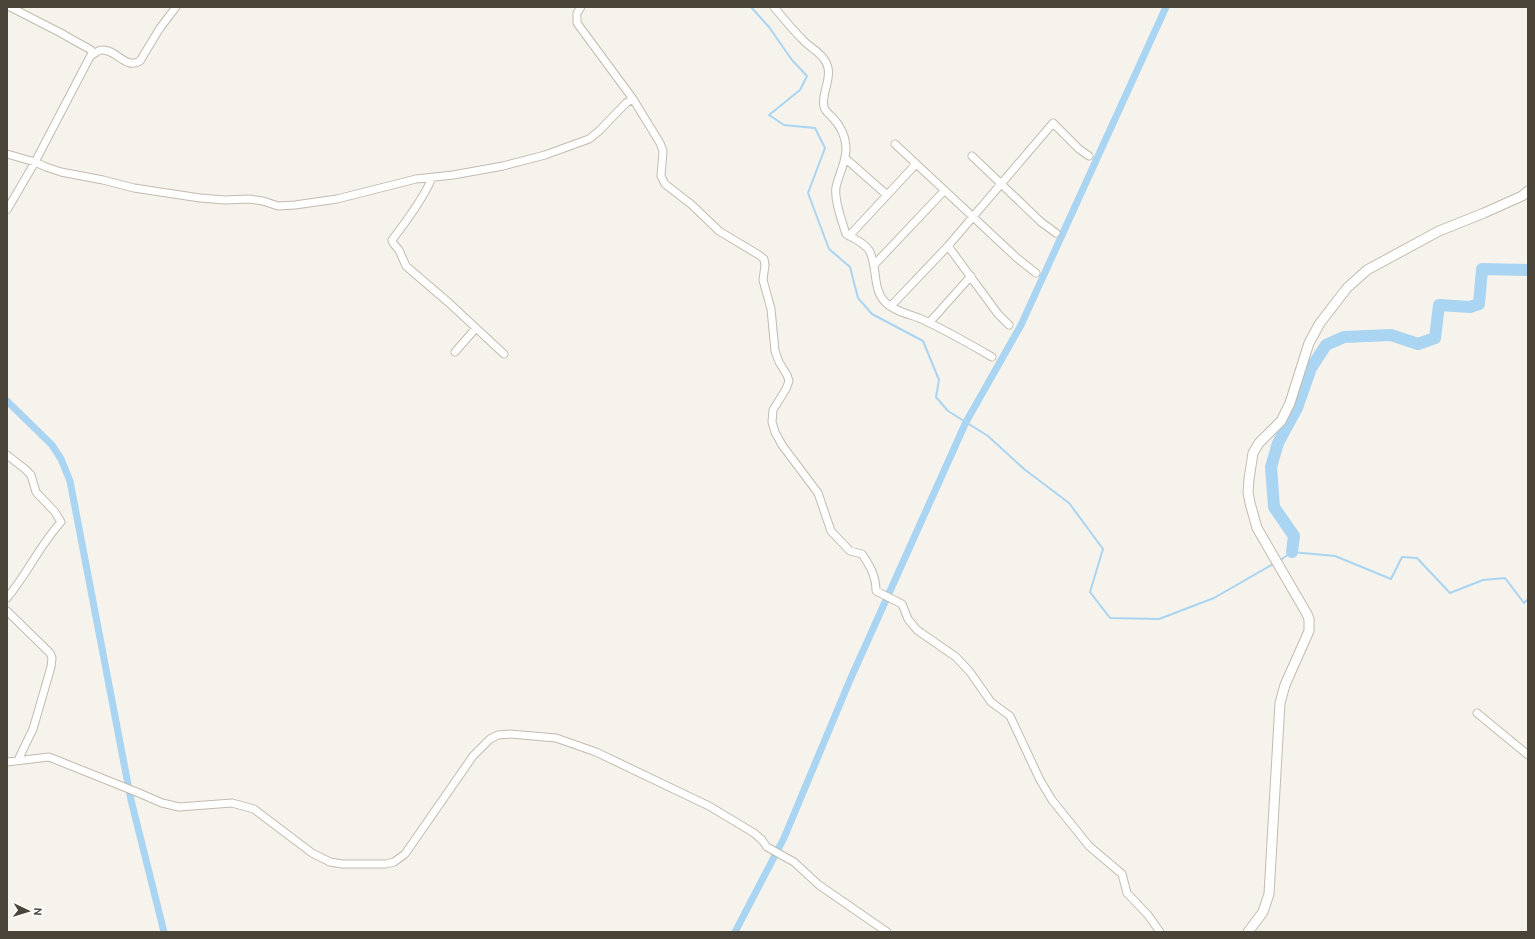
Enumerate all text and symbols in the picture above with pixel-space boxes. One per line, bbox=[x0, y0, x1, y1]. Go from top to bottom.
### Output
north arrow bbox=[8, 891, 48, 931]
text: N bbox=[32, 907, 44, 916]

